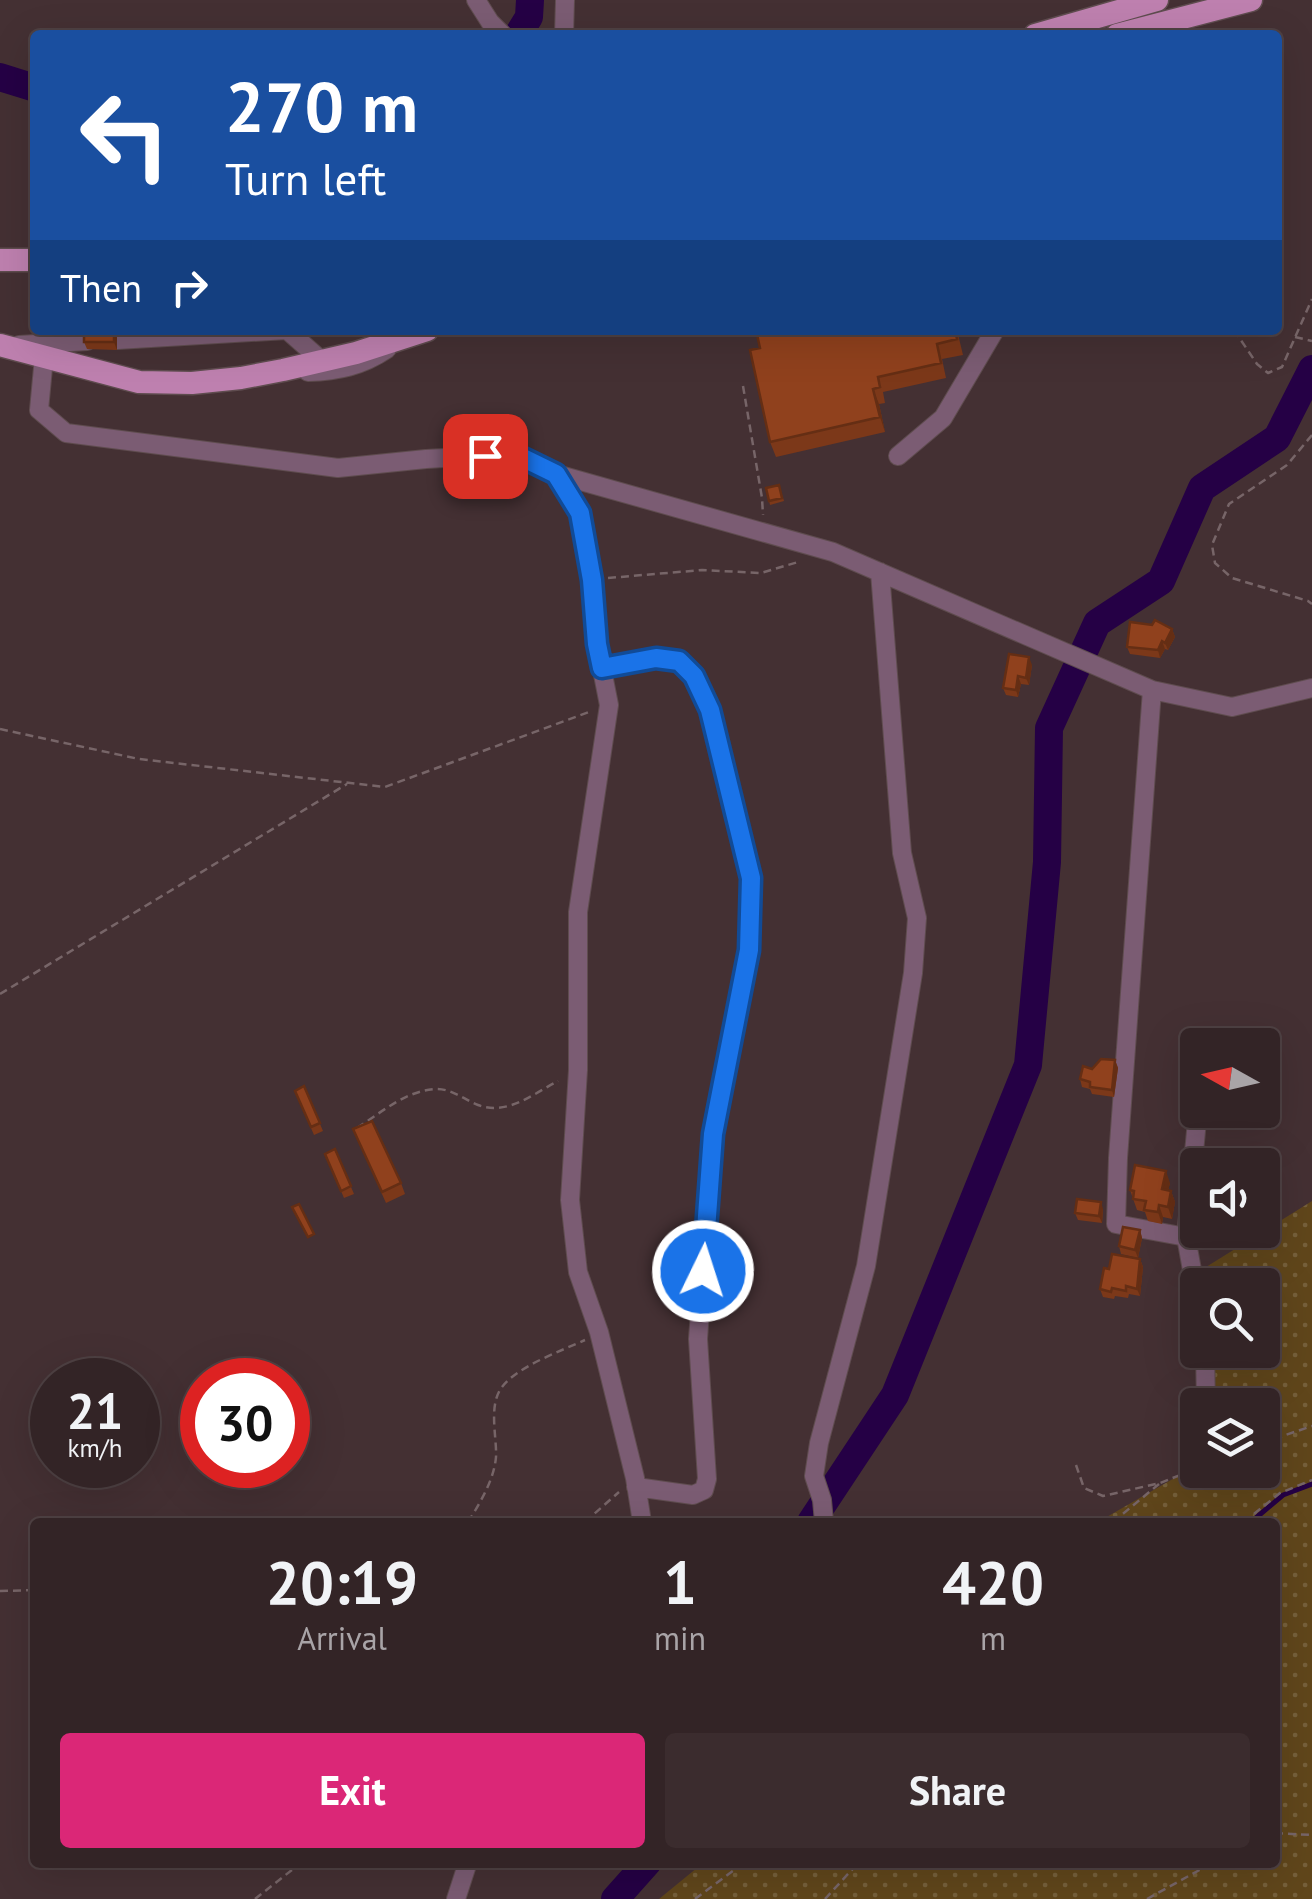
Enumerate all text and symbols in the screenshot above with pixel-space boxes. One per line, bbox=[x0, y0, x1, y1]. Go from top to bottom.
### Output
text: 270 m bbox=[225, 61, 418, 151]
icon: left bbox=[60, 70, 190, 200]
text: Turn left bbox=[225, 149, 386, 207]
icon: right bbox=[162, 260, 217, 315]
text: Then bbox=[60, 263, 142, 312]
pin bbox=[443, 414, 528, 499]
icon: arrive bbox=[458, 429, 513, 484]
north arrow bbox=[1180, 1028, 1280, 1128]
map controls bbox=[1180, 1028, 1280, 1488]
button: sound bbox=[1180, 1148, 1280, 1248]
position arrow bbox=[651, 1219, 755, 1323]
button: search bbox=[1180, 1268, 1280, 1368]
speed limit sign: 30 bbox=[180, 1358, 310, 1488]
text: 21 bbox=[67, 1378, 123, 1443]
button: layers bbox=[1180, 1388, 1280, 1488]
text: km/h bbox=[68, 1432, 122, 1464]
text: 20:19 bbox=[266, 1543, 418, 1621]
text: 1 bbox=[663, 1543, 697, 1621]
text: 420 bbox=[942, 1543, 1044, 1621]
text: Arrival bbox=[297, 1617, 387, 1659]
text: min bbox=[654, 1617, 706, 1659]
text: m bbox=[980, 1617, 1006, 1659]
button: Exit bbox=[60, 1733, 645, 1848]
button: Share bbox=[665, 1733, 1250, 1848]

